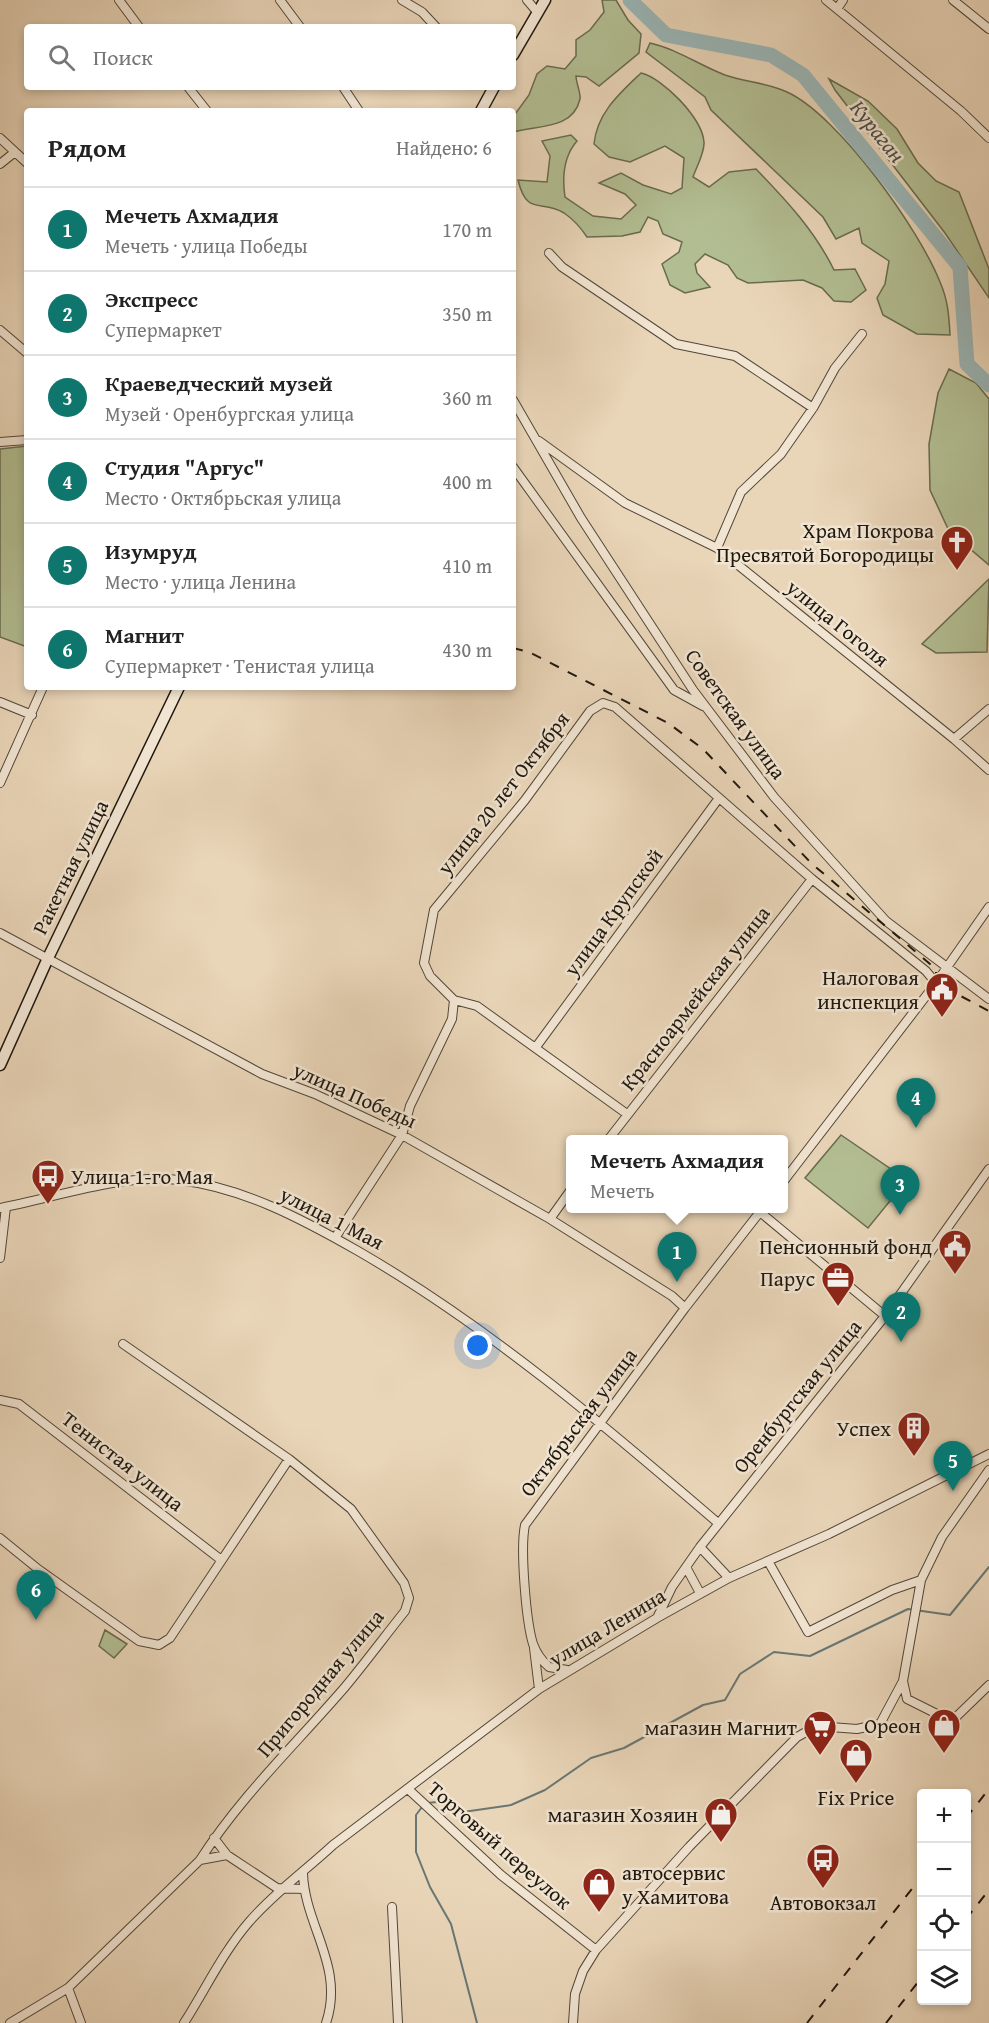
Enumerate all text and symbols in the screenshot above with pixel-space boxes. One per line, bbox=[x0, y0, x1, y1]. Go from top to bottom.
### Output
search box bbox=[24, 24, 516, 90]
icon: search bbox=[45, 41, 78, 74]
text: Поиск bbox=[93, 41, 153, 73]
water label: Кураган bbox=[843, 93, 913, 169]
text: Рядом bbox=[48, 128, 126, 167]
text: Найдено: 6 bbox=[396, 133, 492, 162]
text: Мечеть Ахмадия bbox=[105, 199, 279, 231]
text: 1 bbox=[62, 215, 73, 244]
text: 170 m bbox=[442, 215, 492, 244]
text: Мечеть · улица Победы bbox=[105, 231, 307, 260]
text: Экспресс bbox=[105, 283, 198, 315]
text: 2 bbox=[62, 299, 73, 328]
text: 350 m bbox=[442, 299, 492, 328]
text: Супермаркет bbox=[105, 315, 222, 344]
text: Краеведческий музей bbox=[105, 367, 332, 399]
text: 3 bbox=[62, 383, 73, 412]
text: 360 m bbox=[442, 383, 492, 412]
text: Музей · Оренбургская улица bbox=[105, 399, 354, 428]
text: Студия "Аргус" bbox=[105, 451, 264, 483]
text: 4 bbox=[62, 467, 73, 496]
text: 400 m bbox=[442, 467, 492, 496]
text: Место · Октябрьская улица bbox=[105, 483, 341, 512]
place label: Храм Покрова Пресвятой Богородицы bbox=[716, 515, 934, 570]
church icon: Храм Покрова Пресвятой Богородицы bbox=[939, 524, 975, 571]
text: Изумруд bbox=[105, 535, 197, 567]
text: 5 bbox=[62, 551, 73, 580]
text: 410 m bbox=[442, 551, 492, 580]
text: Место · улица Ленина bbox=[105, 567, 296, 596]
street label: улица Гоголя bbox=[779, 571, 896, 674]
text: Магнит bbox=[105, 619, 184, 651]
text: 6 bbox=[62, 635, 73, 664]
text: 430 m bbox=[442, 635, 492, 664]
street label: Советская улица bbox=[678, 642, 794, 786]
text: Супермаркет · Тенистая улица bbox=[105, 651, 374, 680]
street label: улица 20 лет Октября bbox=[429, 705, 577, 882]
street label: Ракетная улица bbox=[24, 794, 116, 940]
street label: улица Крупской bbox=[555, 842, 670, 983]
street label: Красноармейская улица bbox=[613, 899, 777, 1097]
place label: Налоговая инспекция bbox=[817, 962, 919, 1017]
public building icon: Налоговая инспекция bbox=[924, 971, 960, 1018]
street label: улица Победы bbox=[287, 1054, 422, 1136]
pin: 4 bbox=[896, 1078, 936, 1128]
popup bbox=[566, 1135, 788, 1213]
text: Мечеть Ахмадия bbox=[590, 1144, 764, 1176]
bus stop icon: Улица 1-го Мая bbox=[30, 1158, 66, 1205]
place label: Улица 1-го Мая bbox=[71, 1161, 213, 1192]
pin: 3 bbox=[880, 1166, 920, 1215]
text: Мечеть bbox=[590, 1176, 655, 1205]
street label: улица 1 Мая bbox=[274, 1178, 390, 1258]
public building icon: Пенсионный фонд bbox=[937, 1228, 973, 1275]
place label: Пенсионный фонд bbox=[759, 1231, 933, 1262]
pin: 1 bbox=[658, 1232, 696, 1282]
office icon: Парус bbox=[820, 1260, 856, 1307]
place label: Парус bbox=[760, 1263, 815, 1294]
pin: 2 bbox=[882, 1292, 920, 1342]
street label: Оренбургская улица bbox=[725, 1312, 869, 1480]
your location bbox=[463, 1331, 492, 1360]
street label: Октябрьская улица bbox=[512, 1341, 644, 1503]
street label: Тенистая улица bbox=[55, 1403, 191, 1519]
building icon: Успех bbox=[896, 1410, 932, 1457]
place label: Успех bbox=[837, 1413, 891, 1444]
pin: 5 bbox=[934, 1442, 972, 1491]
pin: 6 bbox=[16, 1570, 56, 1620]
street label: улица Ленина bbox=[542, 1580, 671, 1675]
street label: Пригородная улица bbox=[249, 1602, 391, 1764]
shop icon: Ореон bbox=[926, 1707, 962, 1754]
supermarket icon: магазин Магнит bbox=[802, 1709, 838, 1756]
place label: Ореон bbox=[864, 1710, 921, 1741]
place label: магазин Магнит bbox=[645, 1712, 797, 1743]
shop icon: Fix Price bbox=[838, 1737, 874, 1784]
street label: Торговый переулок bbox=[421, 1773, 579, 1917]
place label: Fix Price bbox=[818, 1782, 894, 1813]
map controls bbox=[917, 1789, 971, 2005]
button: + bbox=[917, 1789, 971, 1843]
shop icon: магазин Хозяин bbox=[703, 1796, 739, 1843]
place label: магазин Хозяин bbox=[548, 1799, 698, 1830]
bus stop icon: Автовокзал bbox=[805, 1842, 841, 1889]
button: − bbox=[917, 1843, 971, 1897]
place label: автосервис у Хамитова bbox=[621, 1857, 729, 1912]
shop icon: автосервис у Хамитова bbox=[581, 1866, 617, 1913]
place label: Автовокзал bbox=[770, 1887, 877, 1918]
button: locate bbox=[917, 1897, 971, 1951]
button: layers bbox=[917, 1951, 971, 2005]

